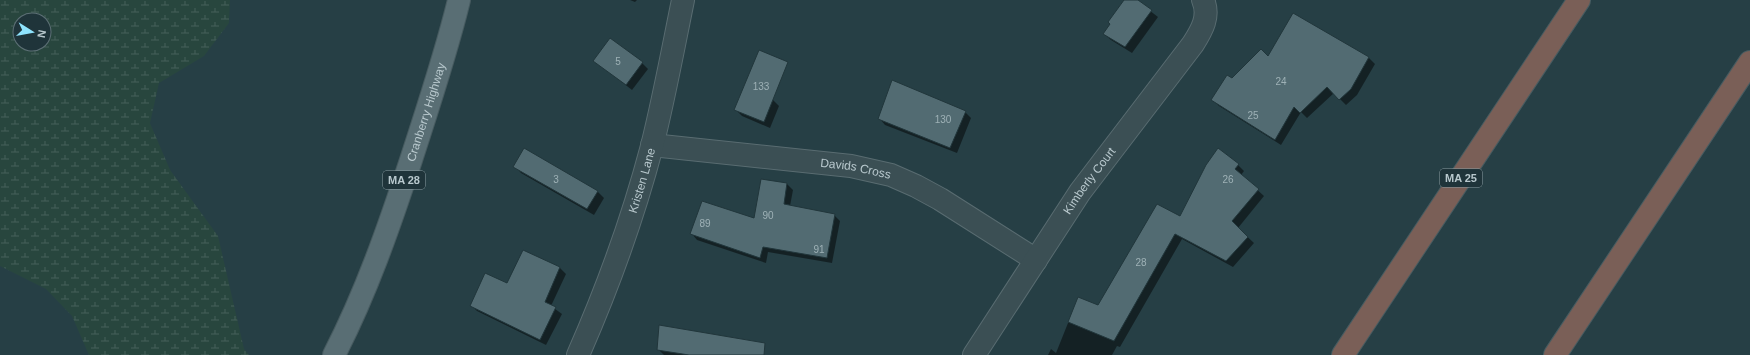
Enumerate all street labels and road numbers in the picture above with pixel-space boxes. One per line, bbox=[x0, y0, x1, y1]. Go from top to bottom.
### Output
street label: Cranberry Highway bbox=[404, 61, 448, 163]
street label: Kimberly Court bbox=[1060, 144, 1119, 217]
street label: Kristen Lane bbox=[626, 146, 658, 215]
street label: Davids Cross bbox=[820, 156, 892, 182]
road number: MA 25 bbox=[1440, 169, 1482, 187]
road number: MA 28 bbox=[383, 171, 425, 189]

